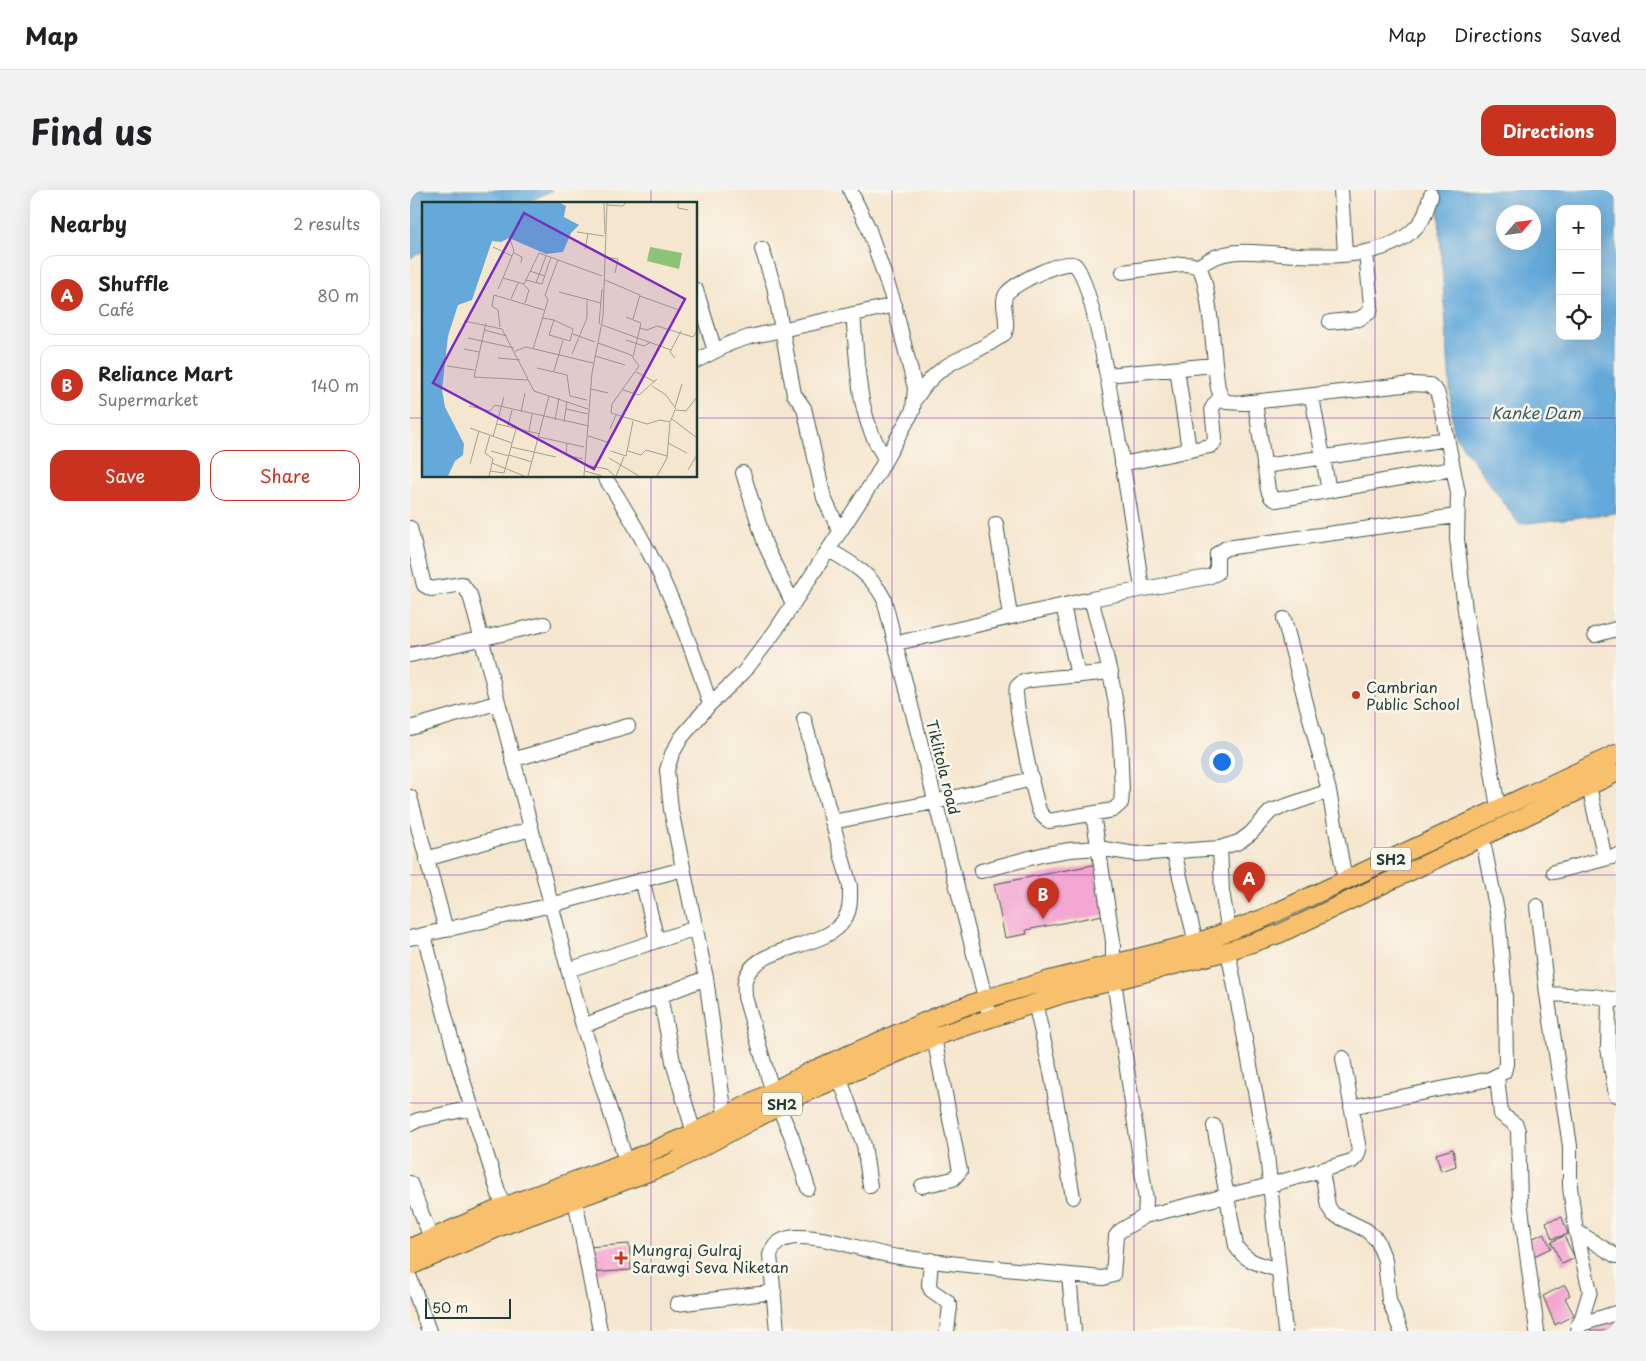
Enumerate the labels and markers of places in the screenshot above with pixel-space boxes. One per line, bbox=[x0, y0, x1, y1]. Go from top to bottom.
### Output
place label: Cambrian Public School bbox=[1366, 675, 1460, 715]
marker: Cambrian Public School bbox=[1350, 689, 1362, 701]
pin: A bbox=[1233, 862, 1265, 903]
pin: B bbox=[1027, 878, 1059, 919]
place label: Mungraj Gulraj Sarawgi Seva Niketan bbox=[632, 1238, 789, 1278]
marker: Mungraj Gulraj Sarawgi Seva Niketan bbox=[614, 1251, 628, 1265]

